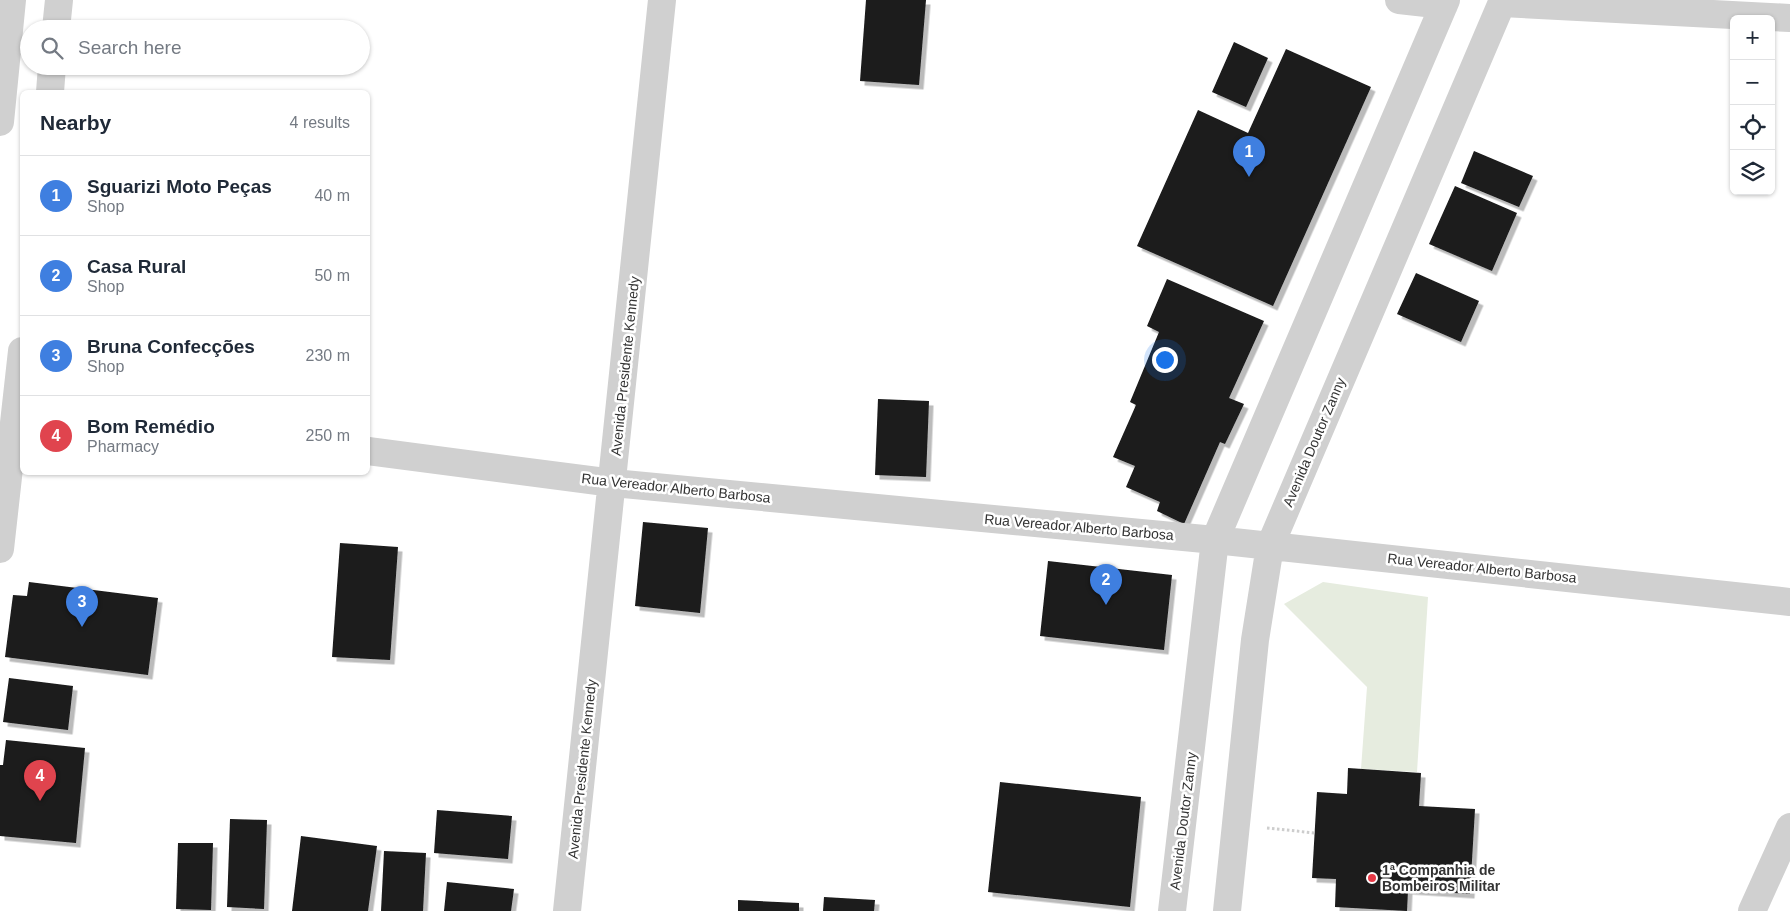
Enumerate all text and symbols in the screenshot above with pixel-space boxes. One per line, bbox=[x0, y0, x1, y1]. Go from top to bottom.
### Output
map controls bbox=[1730, 15, 1775, 195]
button: + bbox=[1730, 15, 1775, 60]
search box bbox=[20, 20, 370, 75]
icon: search bbox=[38, 34, 66, 62]
text: Search here bbox=[78, 37, 182, 58]
button: − bbox=[1730, 60, 1775, 105]
button: locate bbox=[1730, 105, 1775, 150]
text: Nearby bbox=[40, 111, 111, 134]
text: 4 results bbox=[290, 114, 350, 131]
pin: 1 bbox=[1233, 136, 1265, 177]
button: layers bbox=[1730, 150, 1775, 195]
text: Sguarizi Moto Peças bbox=[87, 176, 272, 197]
text: 1 bbox=[52, 187, 60, 204]
text: 40 m bbox=[314, 187, 350, 204]
text: Shop bbox=[87, 198, 124, 215]
text: Casa Rural bbox=[87, 256, 186, 277]
text: 2 bbox=[52, 267, 60, 284]
text: 50 m bbox=[314, 267, 350, 284]
street label: Avenida Presidente Kennedy bbox=[608, 275, 642, 457]
text: Shop bbox=[87, 278, 124, 295]
text: Bruna Confecções bbox=[87, 336, 255, 357]
text: 3 bbox=[52, 347, 60, 364]
text: 230 m bbox=[306, 347, 350, 364]
your location bbox=[1152, 347, 1178, 373]
text: Shop bbox=[87, 358, 124, 375]
street label: Avenida Doutor Zanny bbox=[1279, 375, 1349, 509]
text: Bom Remédio bbox=[87, 416, 215, 437]
text: 4 bbox=[52, 427, 60, 444]
text: 250 m bbox=[306, 427, 350, 444]
text: Pharmacy bbox=[87, 438, 159, 455]
street label: Rua Vereador Alberto Barbosa bbox=[581, 470, 771, 506]
street label: Rua Vereador Alberto Barbosa bbox=[984, 511, 1174, 543]
street label: Rua Vereador Alberto Barbosa bbox=[1387, 550, 1577, 586]
pin: 2 bbox=[1090, 564, 1122, 605]
pin: 3 bbox=[66, 586, 98, 627]
street label: Avenida Presidente Kennedy bbox=[565, 678, 599, 860]
street label: Avenida Doutor Zanny bbox=[1167, 751, 1199, 891]
pin: 4 bbox=[24, 760, 56, 801]
place label: 1ª Companhia de Bombeiros Militar bbox=[1382, 862, 1501, 894]
marker: 1ª Companhia de Bombeiros Militar bbox=[1366, 872, 1378, 884]

